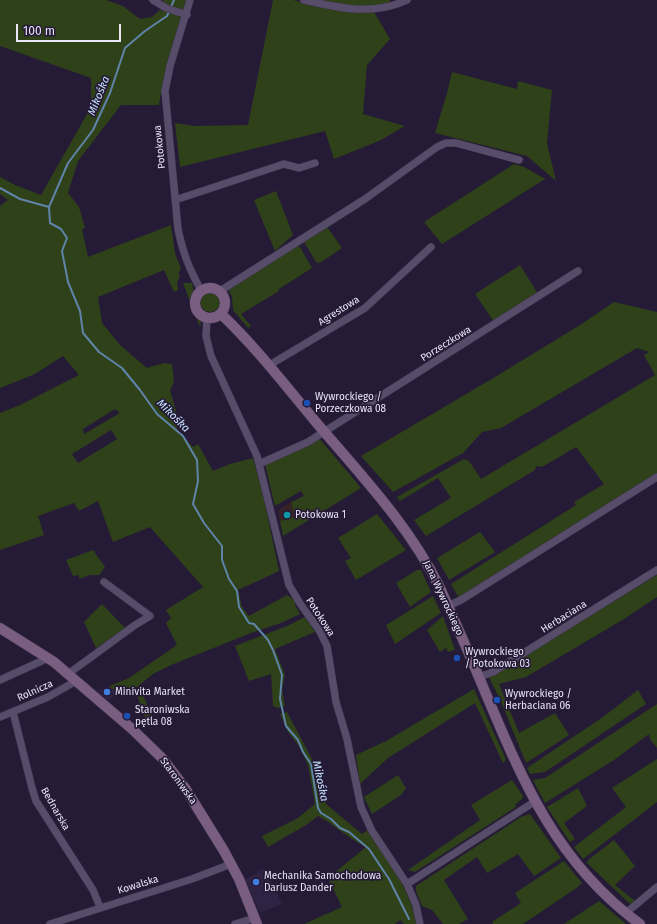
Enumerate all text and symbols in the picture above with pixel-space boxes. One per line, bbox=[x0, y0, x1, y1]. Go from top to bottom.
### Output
scale bar bbox=[18, 16, 123, 42]
text: 100 m bbox=[23, 24, 55, 38]
water label: Mikośka bbox=[85, 74, 113, 118]
street label: Potokowa bbox=[152, 124, 168, 170]
street label: Agrestowa bbox=[316, 294, 362, 328]
street label: Porzeczkowa bbox=[418, 324, 474, 364]
place label: Wywrockiego / Porzeczkowa 08 bbox=[315, 391, 386, 414]
water label: Mikośka bbox=[154, 397, 192, 435]
marker: Wywrockiego / Porzeczkowa 08 bbox=[302, 398, 312, 408]
place label: Potokowa 1 bbox=[295, 509, 346, 521]
marker: Potokowa 1 bbox=[282, 510, 292, 520]
street label: Jana Wywrockiego bbox=[420, 559, 466, 637]
street label: Potokowa bbox=[303, 595, 337, 639]
street label: Herbaciana bbox=[539, 598, 589, 636]
place label: Wywrockiego / Potokowa 03 bbox=[465, 646, 530, 670]
marker: Wywrockiego / Potokowa 03 bbox=[452, 653, 462, 663]
street label: Rolnicza bbox=[15, 678, 55, 704]
place label: Minivita Market bbox=[115, 686, 185, 698]
marker: Minivita Market bbox=[102, 687, 112, 697]
place label: Wywrockiego / Herbaciana 06 bbox=[505, 688, 572, 712]
marker: Wywrockiego / Herbaciana 06 bbox=[492, 695, 502, 705]
place label: Staroniwska pętla 08 bbox=[135, 704, 190, 728]
marker: Staroniwska pętla 08 bbox=[122, 711, 132, 721]
street label: Staroniwska bbox=[157, 755, 199, 807]
water label: Mikośka bbox=[309, 759, 331, 803]
street label: Bednarska bbox=[38, 785, 72, 833]
place label: Mechanika Samochodowa Dariusz Dander bbox=[264, 870, 381, 894]
street label: Kowalska bbox=[116, 873, 160, 897]
marker: Mechanika Samochodowa Dariusz Dander bbox=[251, 877, 261, 887]

